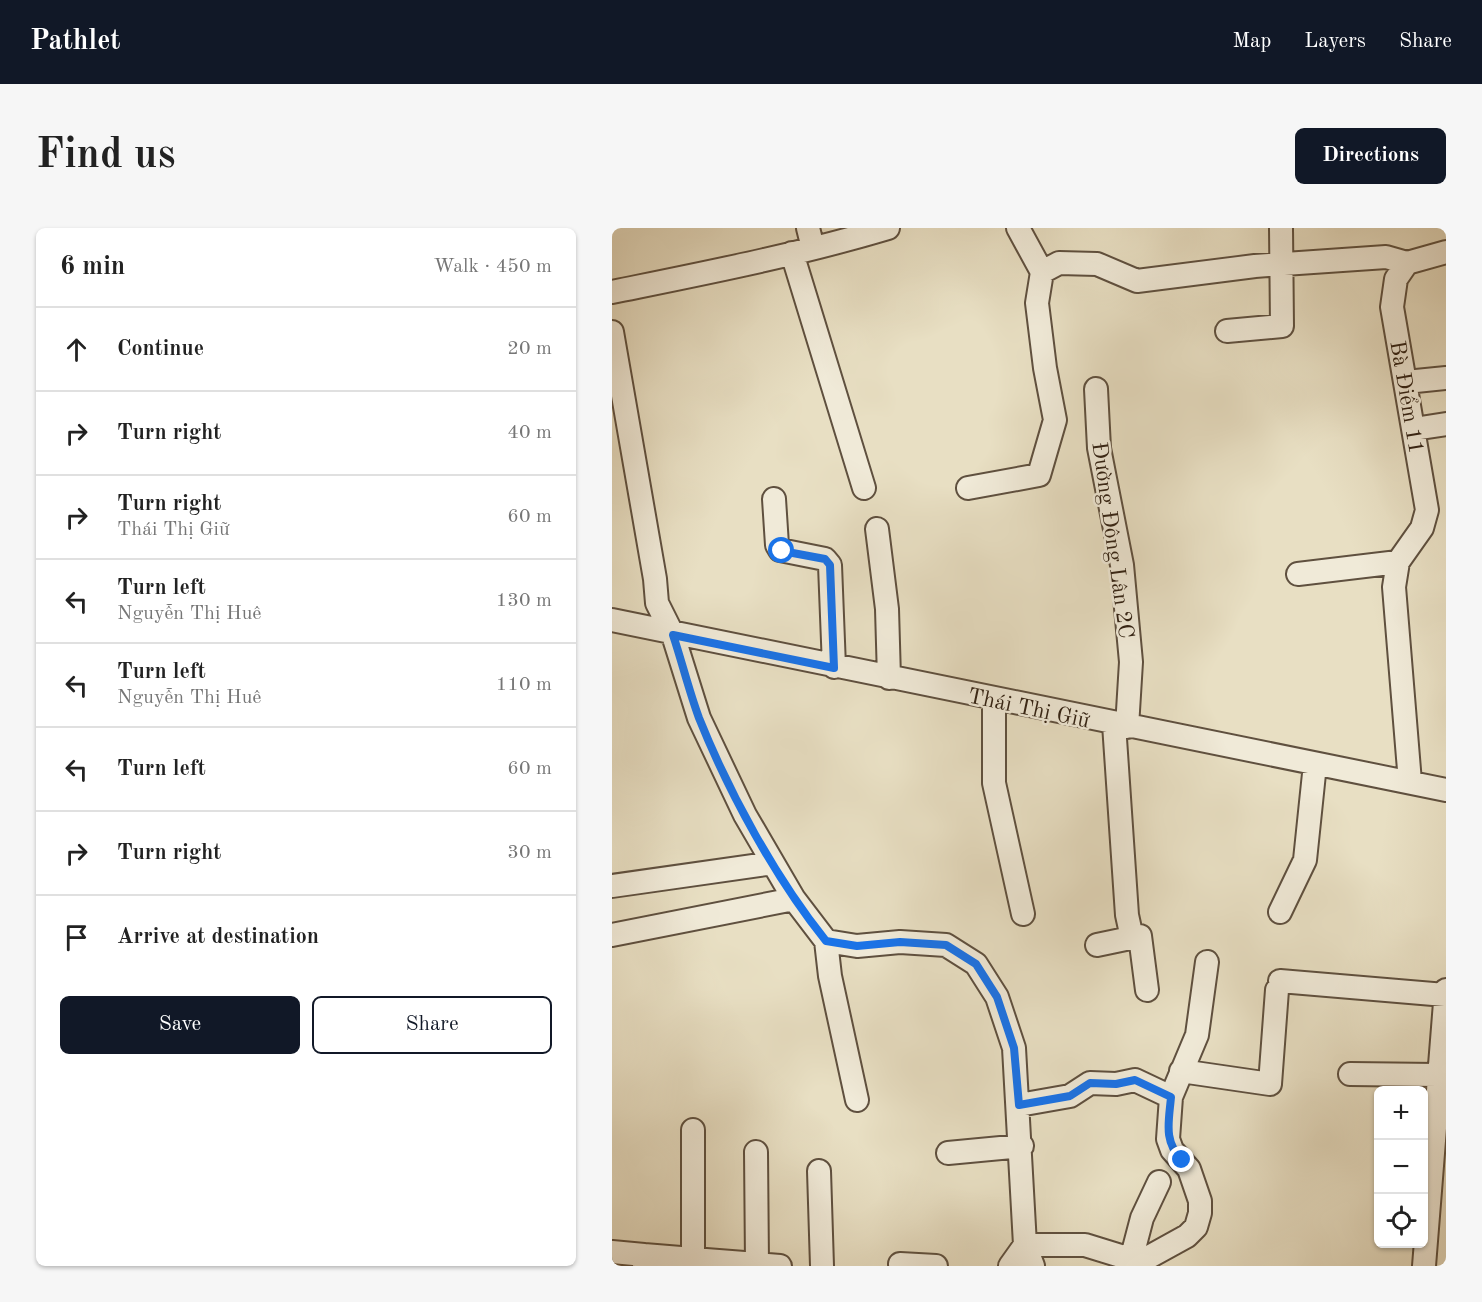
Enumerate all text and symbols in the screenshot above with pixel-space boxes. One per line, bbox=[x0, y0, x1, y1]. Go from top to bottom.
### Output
text: Pathlet bbox=[30, 28, 121, 56]
text: Map bbox=[1232, 31, 1271, 52]
text: Layers bbox=[1304, 31, 1366, 52]
text: Share bbox=[1399, 31, 1452, 52]
button: Directions bbox=[1295, 128, 1446, 184]
text: Find us bbox=[36, 135, 175, 177]
text: 6 min bbox=[60, 254, 125, 280]
text: Walk · 450 m bbox=[433, 257, 552, 277]
icon: ahead bbox=[60, 333, 93, 366]
text: Continue bbox=[117, 338, 204, 360]
text: 20 m bbox=[507, 339, 552, 359]
street label: Bà Điểm 11 bbox=[1385, 339, 1428, 456]
icon: right bbox=[60, 417, 93, 450]
text: Turn right bbox=[117, 422, 221, 444]
text: 40 m bbox=[507, 423, 552, 443]
street label: Đường Đông Lân 2C bbox=[1087, 441, 1137, 640]
text: Turn right bbox=[117, 493, 221, 515]
icon: right bbox=[60, 501, 93, 534]
text: 60 m bbox=[507, 507, 552, 527]
text: Thái Thị Giữ bbox=[117, 520, 230, 540]
route start bbox=[768, 537, 794, 563]
text: Turn left bbox=[117, 577, 206, 599]
icon: left bbox=[60, 585, 93, 618]
text: 130 m bbox=[496, 591, 552, 611]
text: Nguyễn Thị Huê bbox=[117, 604, 262, 624]
text: Turn left bbox=[117, 661, 206, 683]
icon: left bbox=[60, 669, 93, 702]
text: 110 m bbox=[496, 675, 552, 695]
street label: Thái Thị Giữ bbox=[966, 685, 1092, 733]
text: Nguyễn Thị Huê bbox=[117, 688, 262, 708]
icon: left bbox=[60, 753, 93, 786]
text: Turn left bbox=[117, 758, 206, 780]
text: 60 m bbox=[507, 759, 552, 779]
icon: right bbox=[60, 837, 93, 870]
text: Turn right bbox=[117, 842, 221, 864]
text: 30 m bbox=[507, 843, 552, 863]
icon: arrive bbox=[60, 921, 93, 954]
text: Arrive at destination bbox=[117, 926, 319, 948]
button: Save bbox=[60, 996, 300, 1054]
button: Share bbox=[312, 996, 552, 1054]
map controls bbox=[1374, 1086, 1428, 1248]
button: + bbox=[1374, 1086, 1428, 1140]
button: − bbox=[1374, 1140, 1428, 1194]
route end bbox=[1168, 1146, 1194, 1172]
button: locate bbox=[1374, 1194, 1428, 1248]

